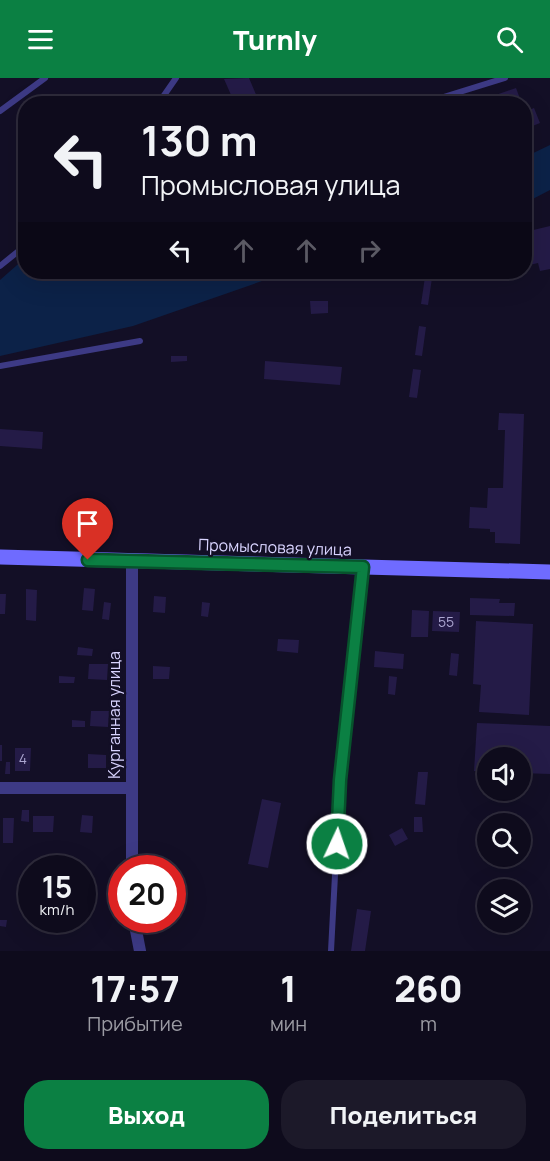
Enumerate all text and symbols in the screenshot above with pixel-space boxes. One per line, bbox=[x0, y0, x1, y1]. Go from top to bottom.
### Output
text: Turnly bbox=[233, 21, 317, 58]
icon: menu bbox=[24, 23, 57, 56]
icon: search bbox=[493, 23, 526, 56]
text: 130 m bbox=[141, 111, 258, 169]
icon: left bbox=[42, 120, 120, 198]
text: Промысловая улица bbox=[141, 166, 400, 203]
icon: left bbox=[164, 234, 197, 267]
icon: ahead bbox=[227, 234, 260, 267]
icon: ahead bbox=[290, 234, 323, 267]
icon: right bbox=[353, 234, 386, 267]
pin bbox=[62, 498, 113, 560]
icon: arrive bbox=[71, 507, 104, 540]
street label: Промысловая улица bbox=[198, 533, 352, 561]
house number: 55 bbox=[438, 612, 454, 631]
street label: Курганная улица bbox=[103, 651, 125, 779]
map controls bbox=[477, 747, 531, 933]
button: sound bbox=[477, 747, 531, 801]
house number: 4 bbox=[19, 749, 27, 768]
position arrow bbox=[305, 812, 369, 876]
button: search bbox=[477, 813, 531, 867]
speed limit sign: 20 bbox=[108, 855, 186, 933]
text: 15 bbox=[42, 866, 72, 907]
button: layers bbox=[477, 879, 531, 933]
text: km/h bbox=[40, 899, 74, 920]
text: 17:57 bbox=[90, 964, 180, 1013]
text: 1 bbox=[280, 964, 297, 1013]
text: 260 bbox=[394, 964, 463, 1013]
text: Прибытие bbox=[87, 1010, 183, 1037]
text: мин bbox=[270, 1010, 307, 1037]
text: m bbox=[420, 1010, 437, 1037]
button: Выход bbox=[24, 1080, 269, 1149]
button: Поделиться bbox=[281, 1080, 526, 1149]

